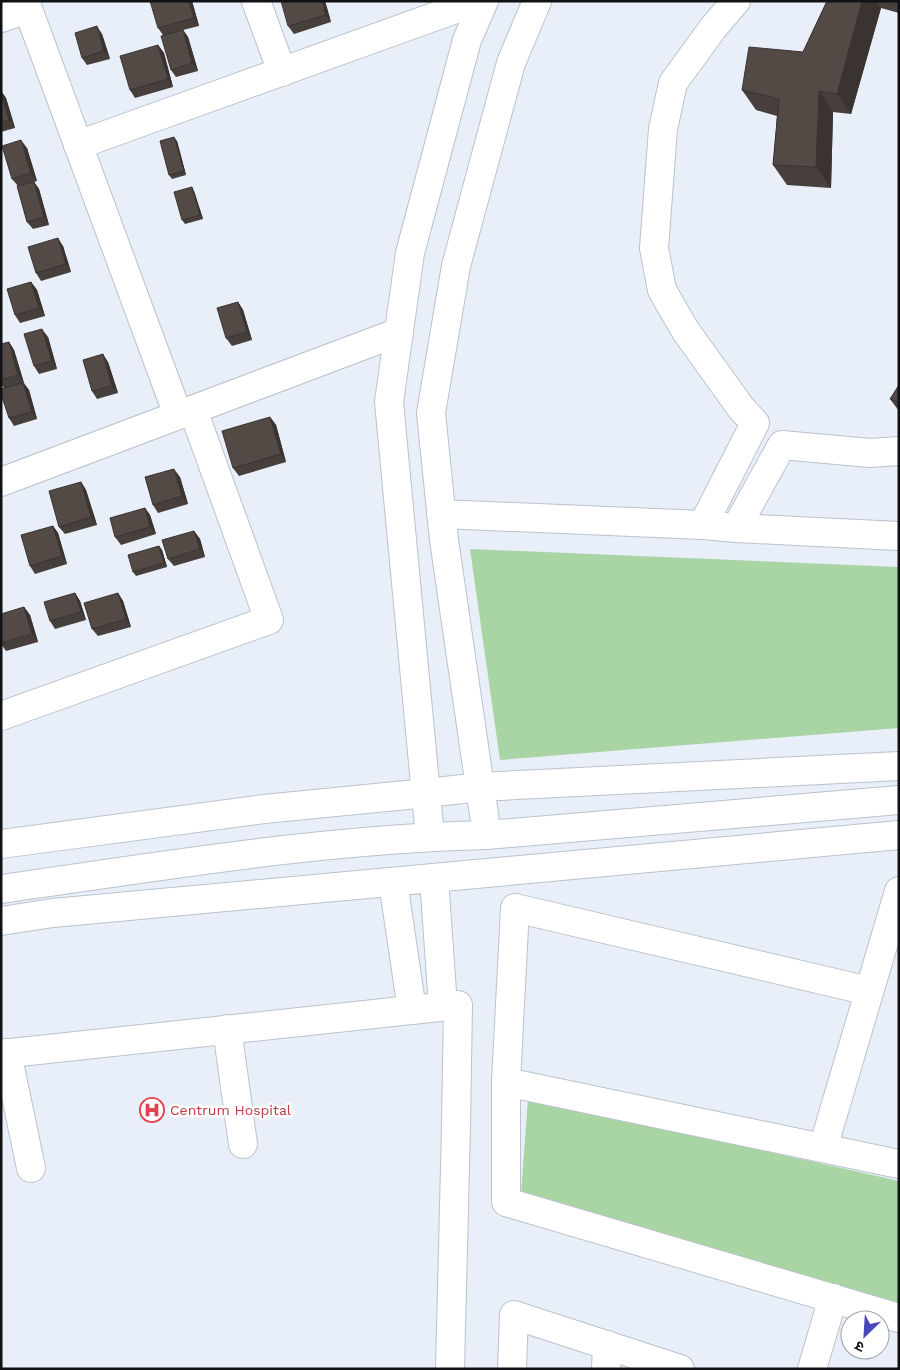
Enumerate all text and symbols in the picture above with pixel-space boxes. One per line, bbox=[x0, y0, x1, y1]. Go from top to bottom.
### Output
hospital icon: Centrum Hospital bbox=[139, 1097, 165, 1123]
place label: Centrum Hospital bbox=[170, 1102, 292, 1118]
north arrow bbox=[840, 1310, 890, 1360]
text: उ bbox=[852, 1337, 867, 1356]

